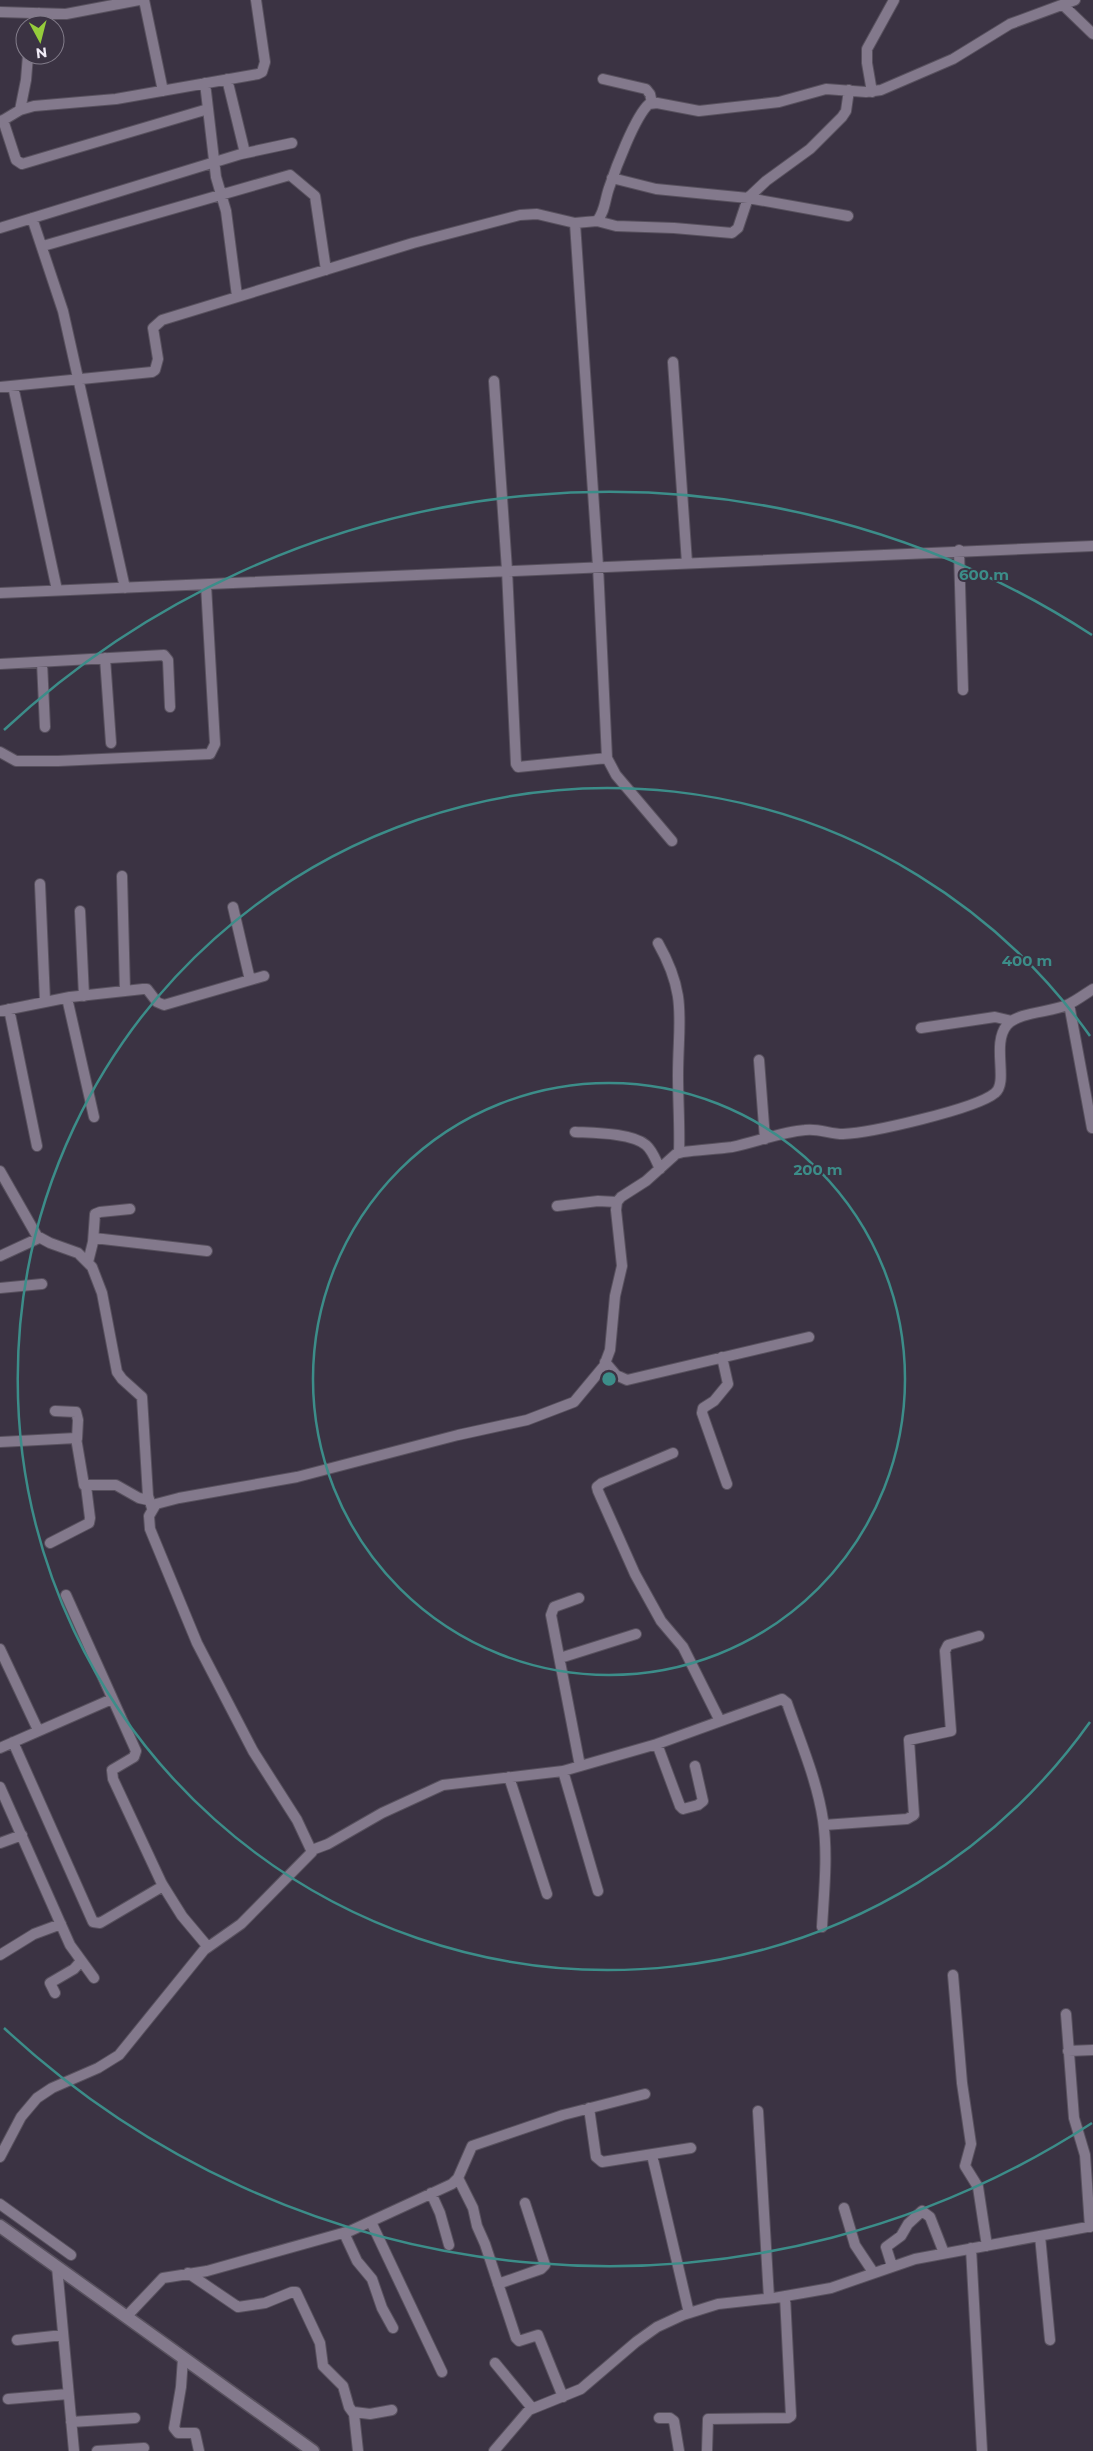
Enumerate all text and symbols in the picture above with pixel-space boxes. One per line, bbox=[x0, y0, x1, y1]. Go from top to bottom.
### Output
north arrow bbox=[15, 15, 65, 65]
text: N bbox=[35, 43, 48, 63]
text: 600 m bbox=[959, 565, 1009, 584]
text: 400 m bbox=[1002, 951, 1052, 970]
text: 200 m bbox=[793, 1160, 843, 1179]
centre of rings bbox=[600, 1370, 618, 1388]

